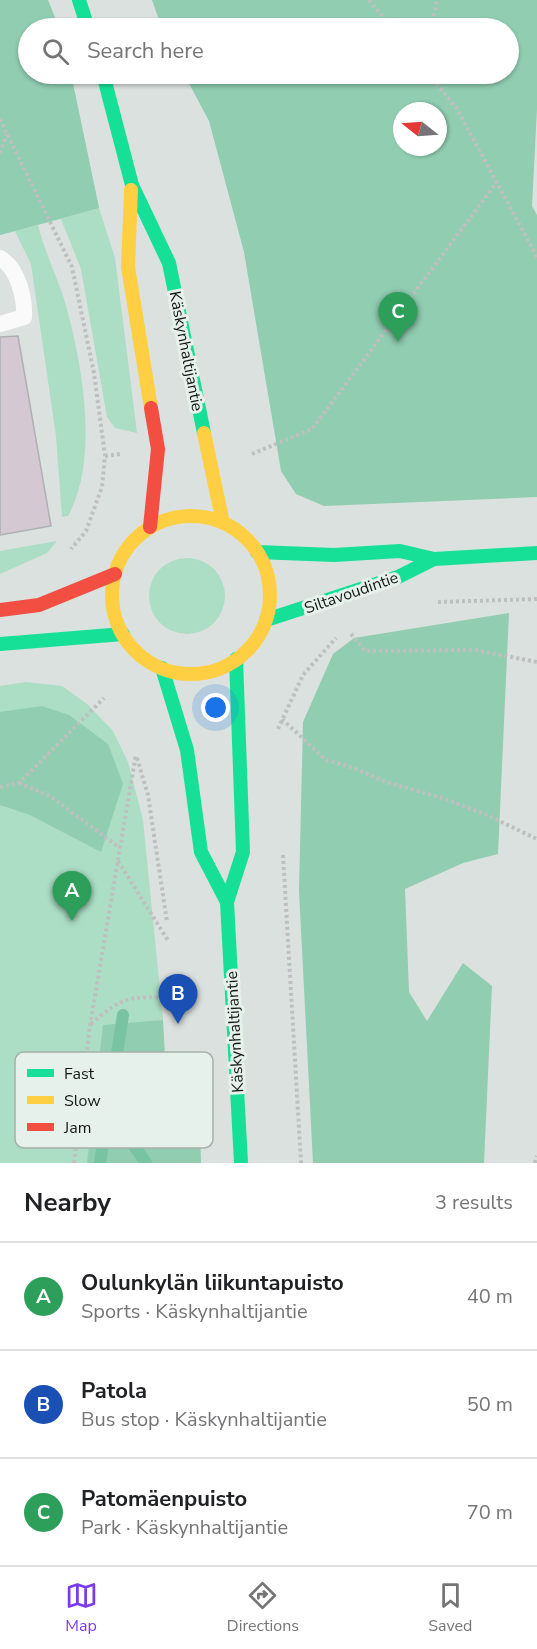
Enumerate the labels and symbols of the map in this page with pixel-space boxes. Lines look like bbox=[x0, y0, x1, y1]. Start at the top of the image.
north arrow bbox=[393, 102, 447, 156]
street label: Käskynhaltijantie bbox=[164, 289, 208, 413]
pin: C bbox=[378, 292, 418, 342]
street label: Siltavoudintie bbox=[301, 567, 401, 619]
your location bbox=[201, 693, 230, 722]
pin: A bbox=[52, 872, 92, 921]
street label: Käskynhaltijantie bbox=[221, 971, 249, 1093]
pin: B bbox=[158, 974, 198, 1024]
legend bbox=[15, 1052, 213, 1148]
text: Fast bbox=[64, 1063, 95, 1085]
text: Slow bbox=[64, 1090, 101, 1112]
text: Jam bbox=[63, 1117, 91, 1139]

